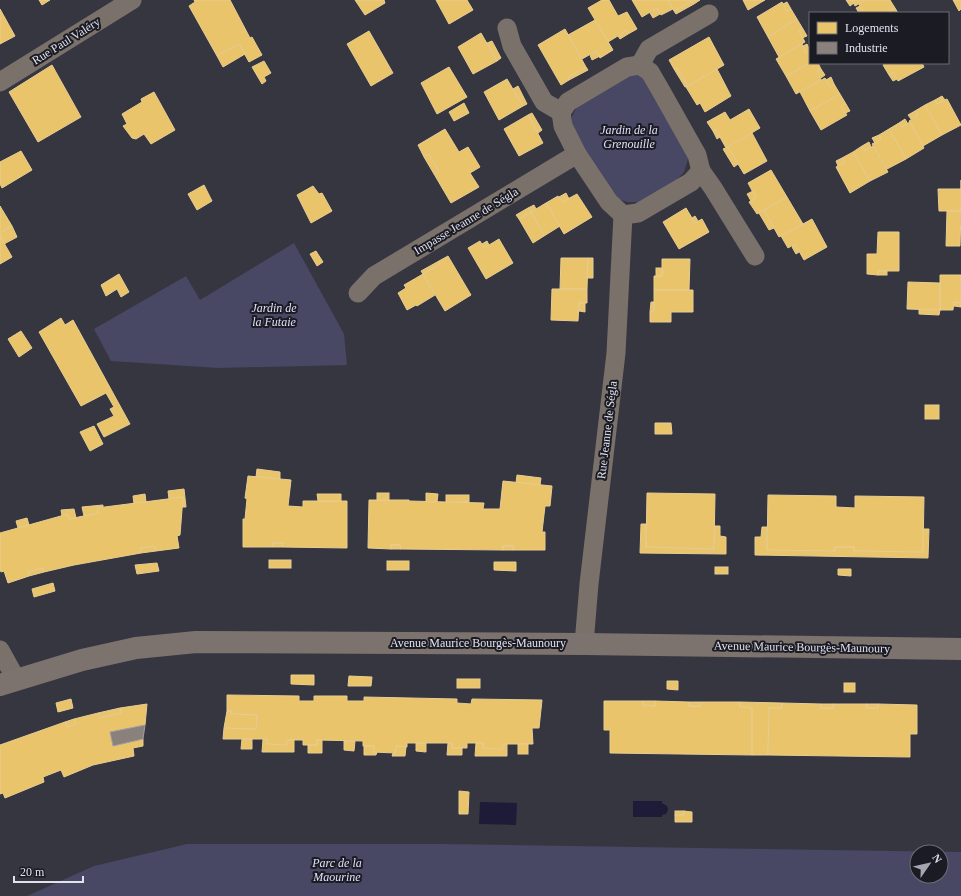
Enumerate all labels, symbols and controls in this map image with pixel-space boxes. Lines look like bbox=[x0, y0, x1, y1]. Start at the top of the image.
legend bbox=[809, 12, 949, 64]
street label: Rue Paul Valéry bbox=[29, 14, 103, 68]
text: Logements bbox=[845, 21, 899, 35]
text: Industrie bbox=[845, 41, 888, 55]
park label: Jardin de la Grenouille bbox=[600, 123, 658, 151]
street label: Impasse Jeanne de Ségla bbox=[411, 184, 521, 258]
park label: Jardin de la Futaie bbox=[251, 301, 297, 329]
street label: Rue Jeanne de Ségla bbox=[594, 379, 620, 480]
street label: Avenue Maurice Bourgès-Maunoury bbox=[390, 636, 566, 650]
street label: Avenue Maurice Bourgès-Maunoury bbox=[714, 638, 890, 656]
north arrow bbox=[909, 844, 949, 884]
text: N bbox=[930, 852, 945, 865]
park label: Parc de la Maourine bbox=[311, 856, 362, 884]
scale bar bbox=[14, 858, 83, 884]
text: 20 m bbox=[20, 865, 45, 879]

